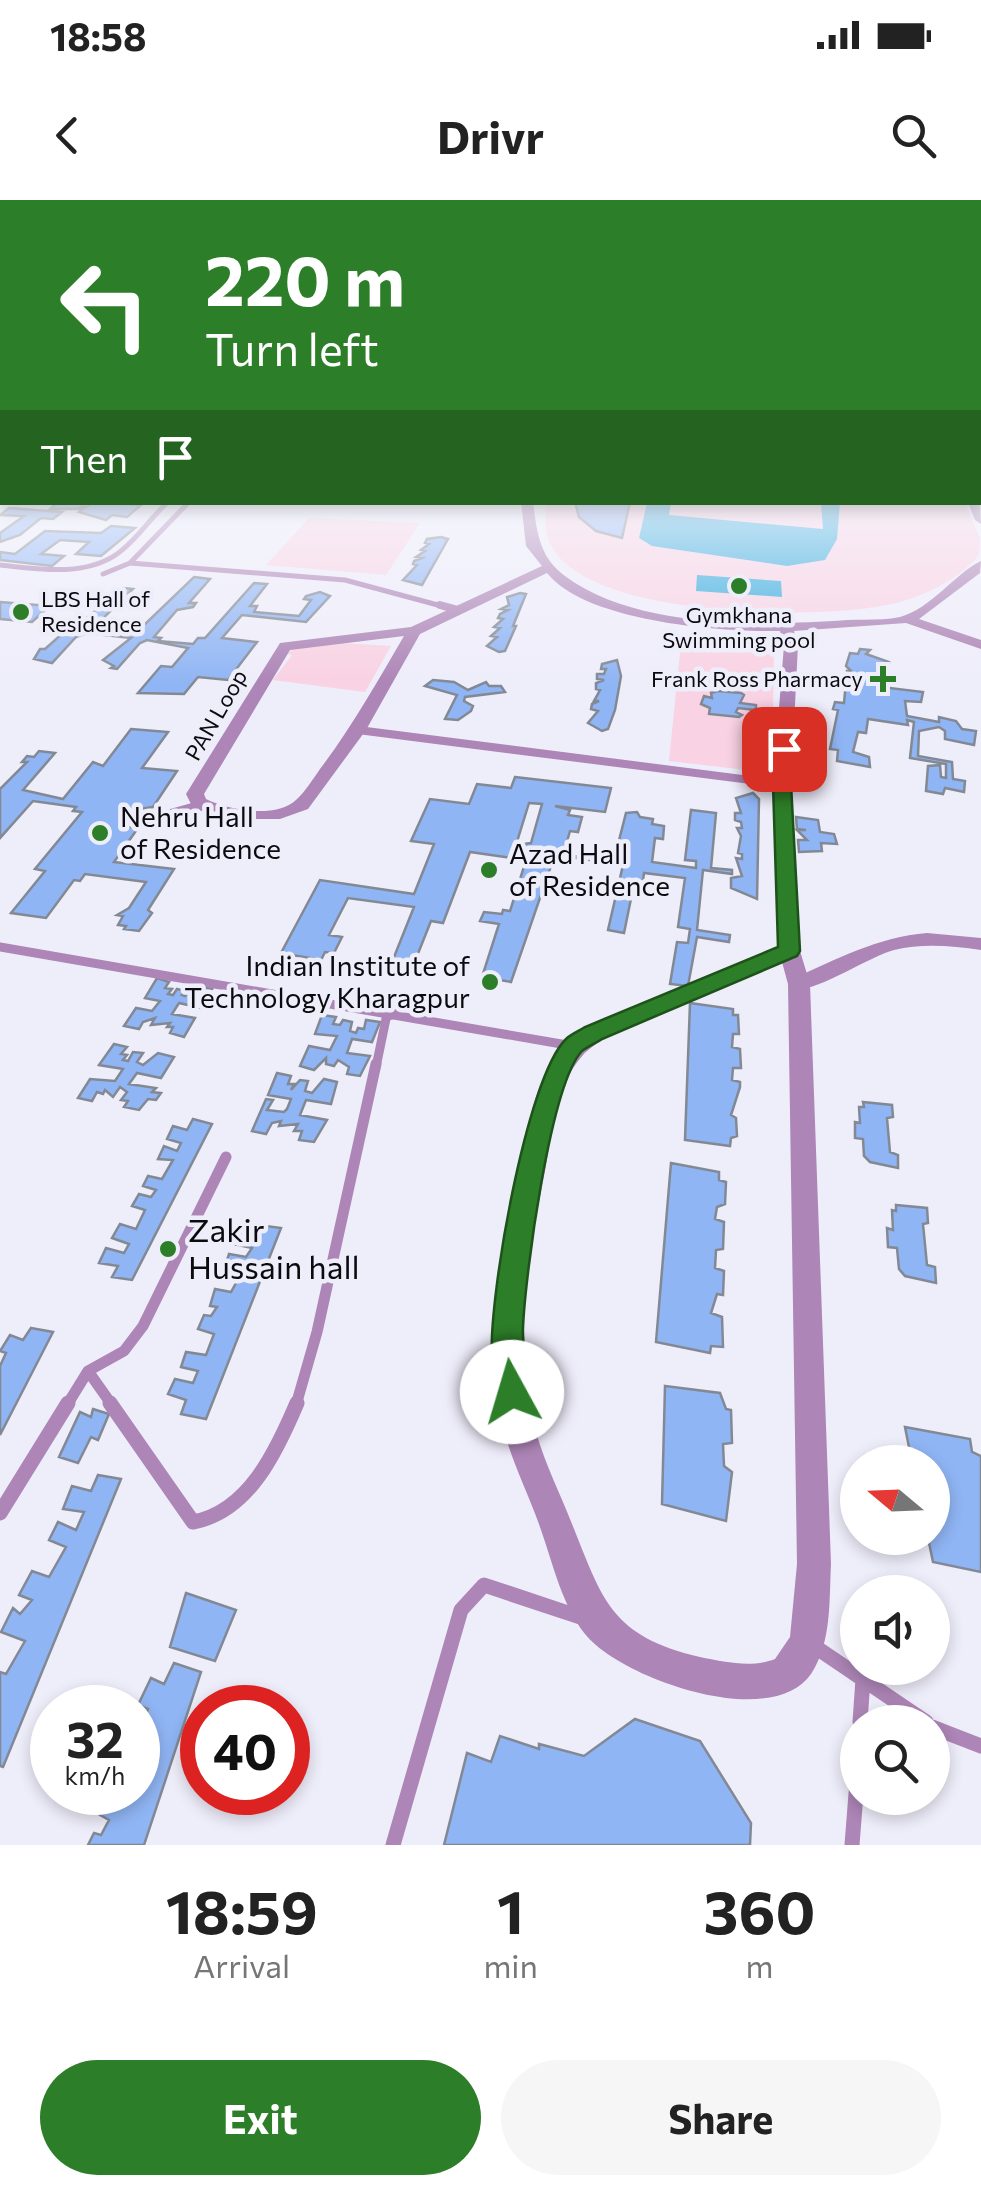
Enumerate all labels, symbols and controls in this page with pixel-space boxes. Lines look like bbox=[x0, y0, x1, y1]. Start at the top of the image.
text: 18:58 bbox=[50, 12, 146, 59]
icon: back bbox=[40, 108, 95, 163]
text: Drivr bbox=[437, 108, 544, 163]
icon: search bbox=[886, 108, 941, 163]
text: 220 m bbox=[205, 235, 405, 320]
icon: left bbox=[40, 240, 170, 370]
text: Turn left bbox=[205, 320, 379, 375]
icon: arrive bbox=[148, 430, 203, 485]
text: Then bbox=[40, 434, 128, 481]
marker: Gymkhana Swimming pool bbox=[728, 575, 750, 597]
place label: LBS Hall of Residence bbox=[41, 585, 150, 637]
marker: LBS Hall of Residence bbox=[10, 601, 32, 623]
place label: Gymkhana Swimming pool bbox=[662, 601, 816, 653]
street label: PAN Loop bbox=[179, 664, 252, 765]
place label: Frank Ross Pharmacy bbox=[651, 665, 863, 692]
marker: Frank Ross Pharmacy bbox=[872, 668, 894, 690]
pin bbox=[742, 707, 827, 792]
icon: arrive bbox=[757, 722, 812, 777]
place label: Nehru Hall of Residence bbox=[120, 799, 281, 865]
marker: Nehru Hall of Residence bbox=[89, 822, 111, 844]
place label: Azad Hall of Residence bbox=[509, 836, 670, 902]
marker: Azad Hall of Residence bbox=[478, 859, 500, 881]
place label: Indian Institute of Technology Kharagpur bbox=[184, 948, 470, 1014]
marker: Indian Institute of Technology Kharagpur bbox=[479, 971, 501, 993]
place label: Zakir Hussain hall bbox=[188, 1209, 360, 1286]
marker: Zakir Hussain hall bbox=[157, 1238, 179, 1260]
position arrow bbox=[460, 1340, 564, 1444]
north arrow bbox=[840, 1445, 950, 1555]
map controls bbox=[840, 1445, 950, 1815]
button: sound bbox=[840, 1575, 950, 1685]
speed limit sign: 40 bbox=[180, 1685, 310, 1815]
button: search bbox=[840, 1705, 950, 1815]
text: 32 bbox=[66, 1707, 124, 1768]
text: km/h bbox=[65, 1760, 125, 1790]
text: 18:59 bbox=[166, 1873, 318, 1946]
text: 1 bbox=[497, 1873, 524, 1946]
text: 360 bbox=[704, 1873, 815, 1946]
text: Arrival bbox=[193, 1945, 290, 1985]
text: min bbox=[483, 1945, 538, 1985]
text: m bbox=[745, 1945, 773, 1985]
button: Exit bbox=[40, 2060, 481, 2175]
button: Share bbox=[501, 2060, 941, 2175]

